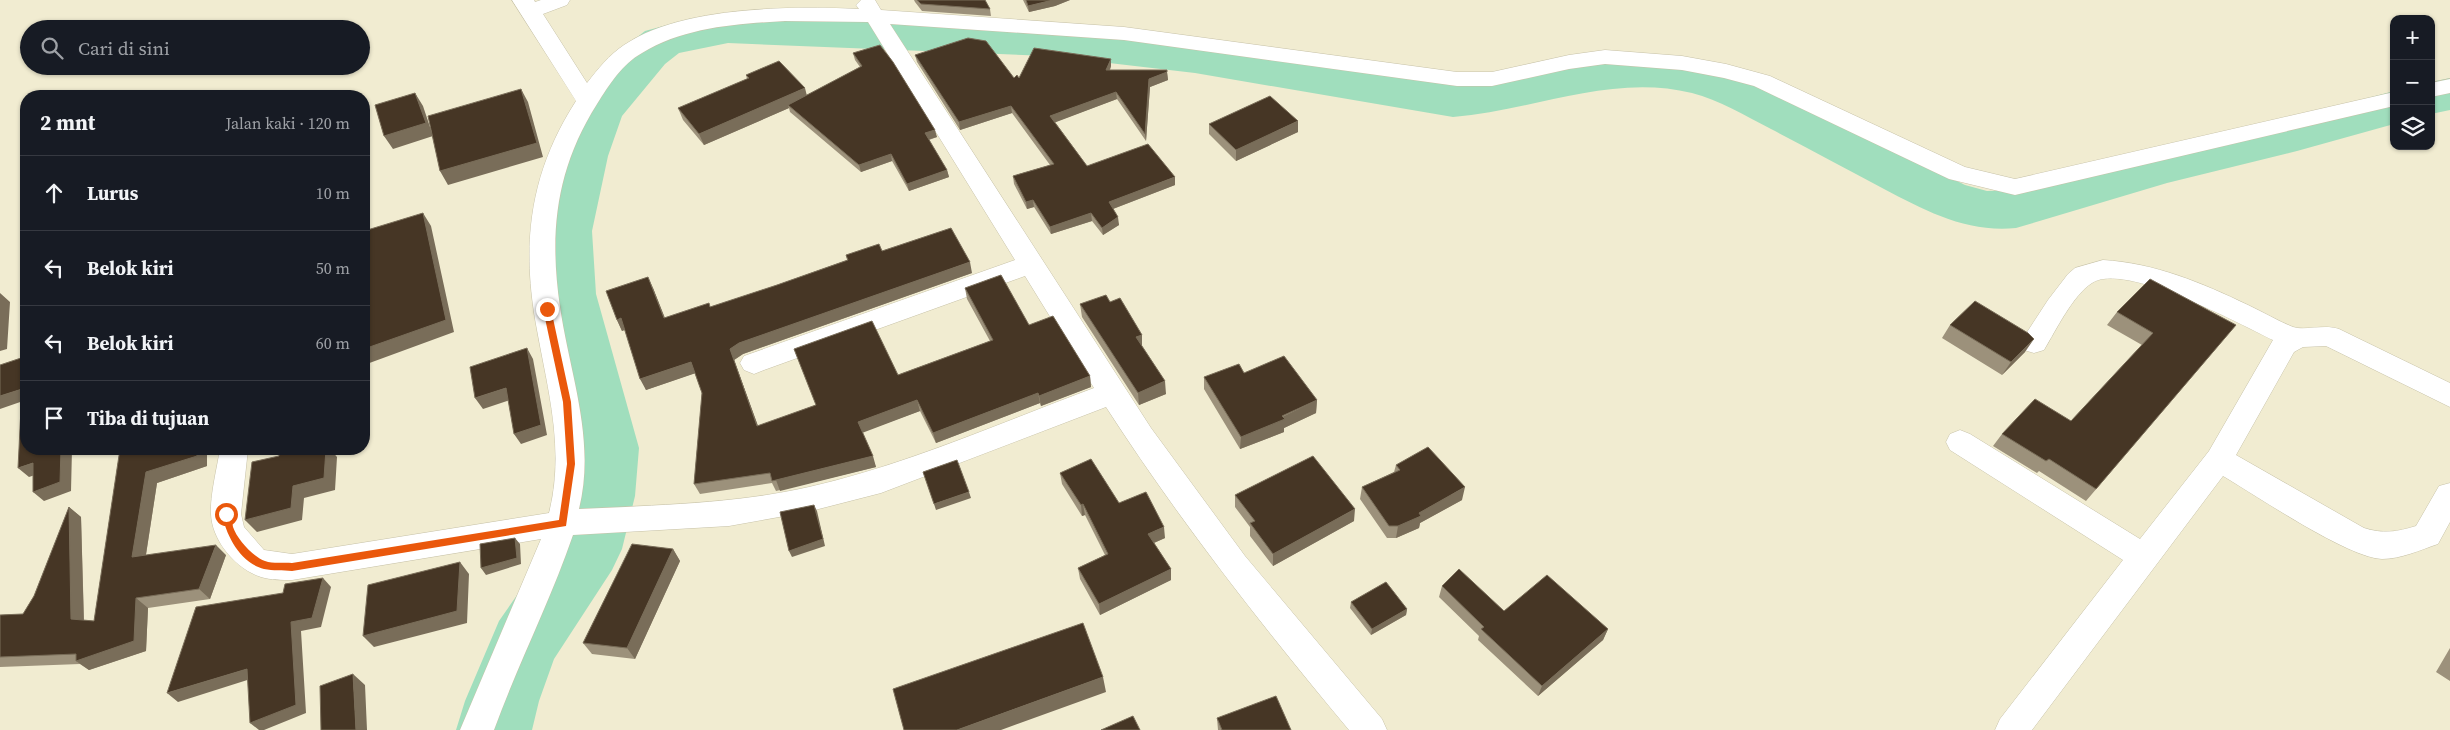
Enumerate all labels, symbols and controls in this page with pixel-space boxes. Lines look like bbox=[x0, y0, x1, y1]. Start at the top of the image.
map controls bbox=[2390, 15, 2435, 150]
button: + bbox=[2390, 15, 2435, 60]
search box bbox=[20, 20, 370, 75]
icon: search bbox=[38, 34, 66, 62]
text: Cari di sini bbox=[78, 35, 170, 61]
button: − bbox=[2390, 60, 2435, 105]
button: layers bbox=[2390, 105, 2435, 150]
text: 2 mnt bbox=[40, 108, 95, 137]
text: Jalan kaki · 120 m bbox=[225, 112, 350, 134]
icon: ahead bbox=[40, 179, 68, 207]
text: Lurus bbox=[87, 180, 138, 206]
text: 10 m bbox=[316, 182, 350, 204]
icon: left bbox=[40, 254, 68, 282]
text: Belok kiri bbox=[87, 255, 174, 281]
text: 50 m bbox=[316, 257, 350, 279]
route end bbox=[536, 298, 559, 321]
icon: left bbox=[40, 329, 68, 357]
text: Belok kiri bbox=[87, 330, 174, 356]
text: 60 m bbox=[316, 332, 350, 354]
icon: arrive bbox=[40, 404, 68, 432]
text: Tiba di tujuan bbox=[87, 405, 209, 431]
route start bbox=[215, 503, 238, 526]

